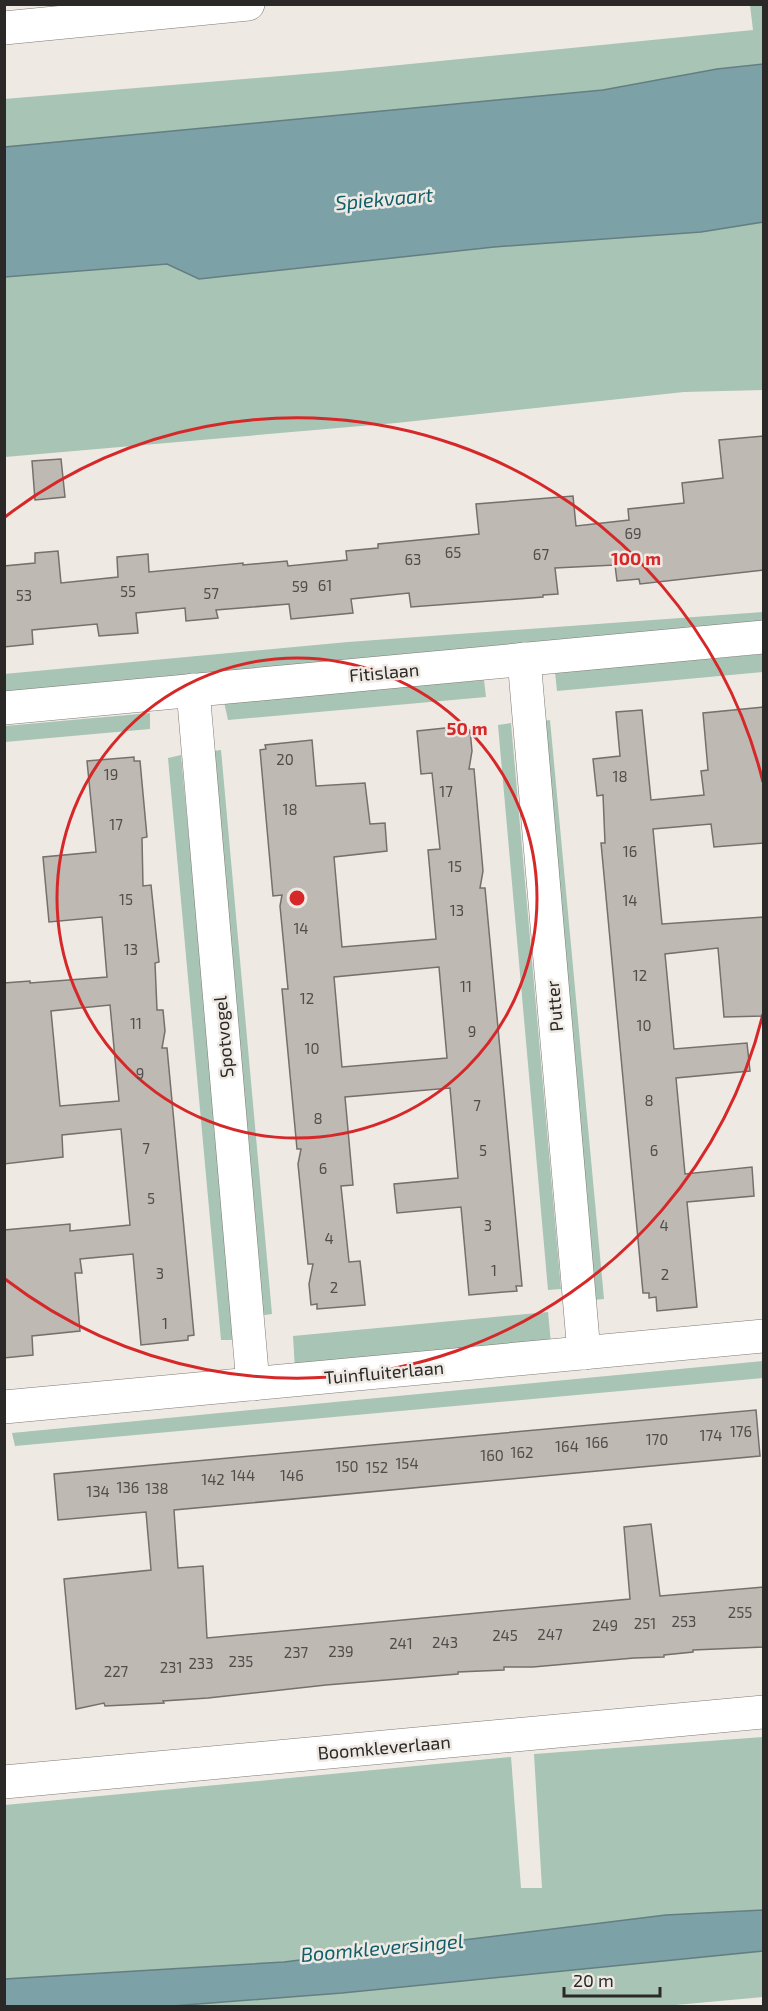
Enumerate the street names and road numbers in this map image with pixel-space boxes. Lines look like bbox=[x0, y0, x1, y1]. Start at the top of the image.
street label: Fitislaan bbox=[348, 658, 420, 686]
street label: Putter bbox=[541, 979, 567, 1033]
street label: Spotvogel bbox=[208, 994, 238, 1079]
street label: Tuinfluiterlaan bbox=[323, 1356, 445, 1388]
street label: Boomkleverlaan bbox=[317, 1730, 451, 1764]

